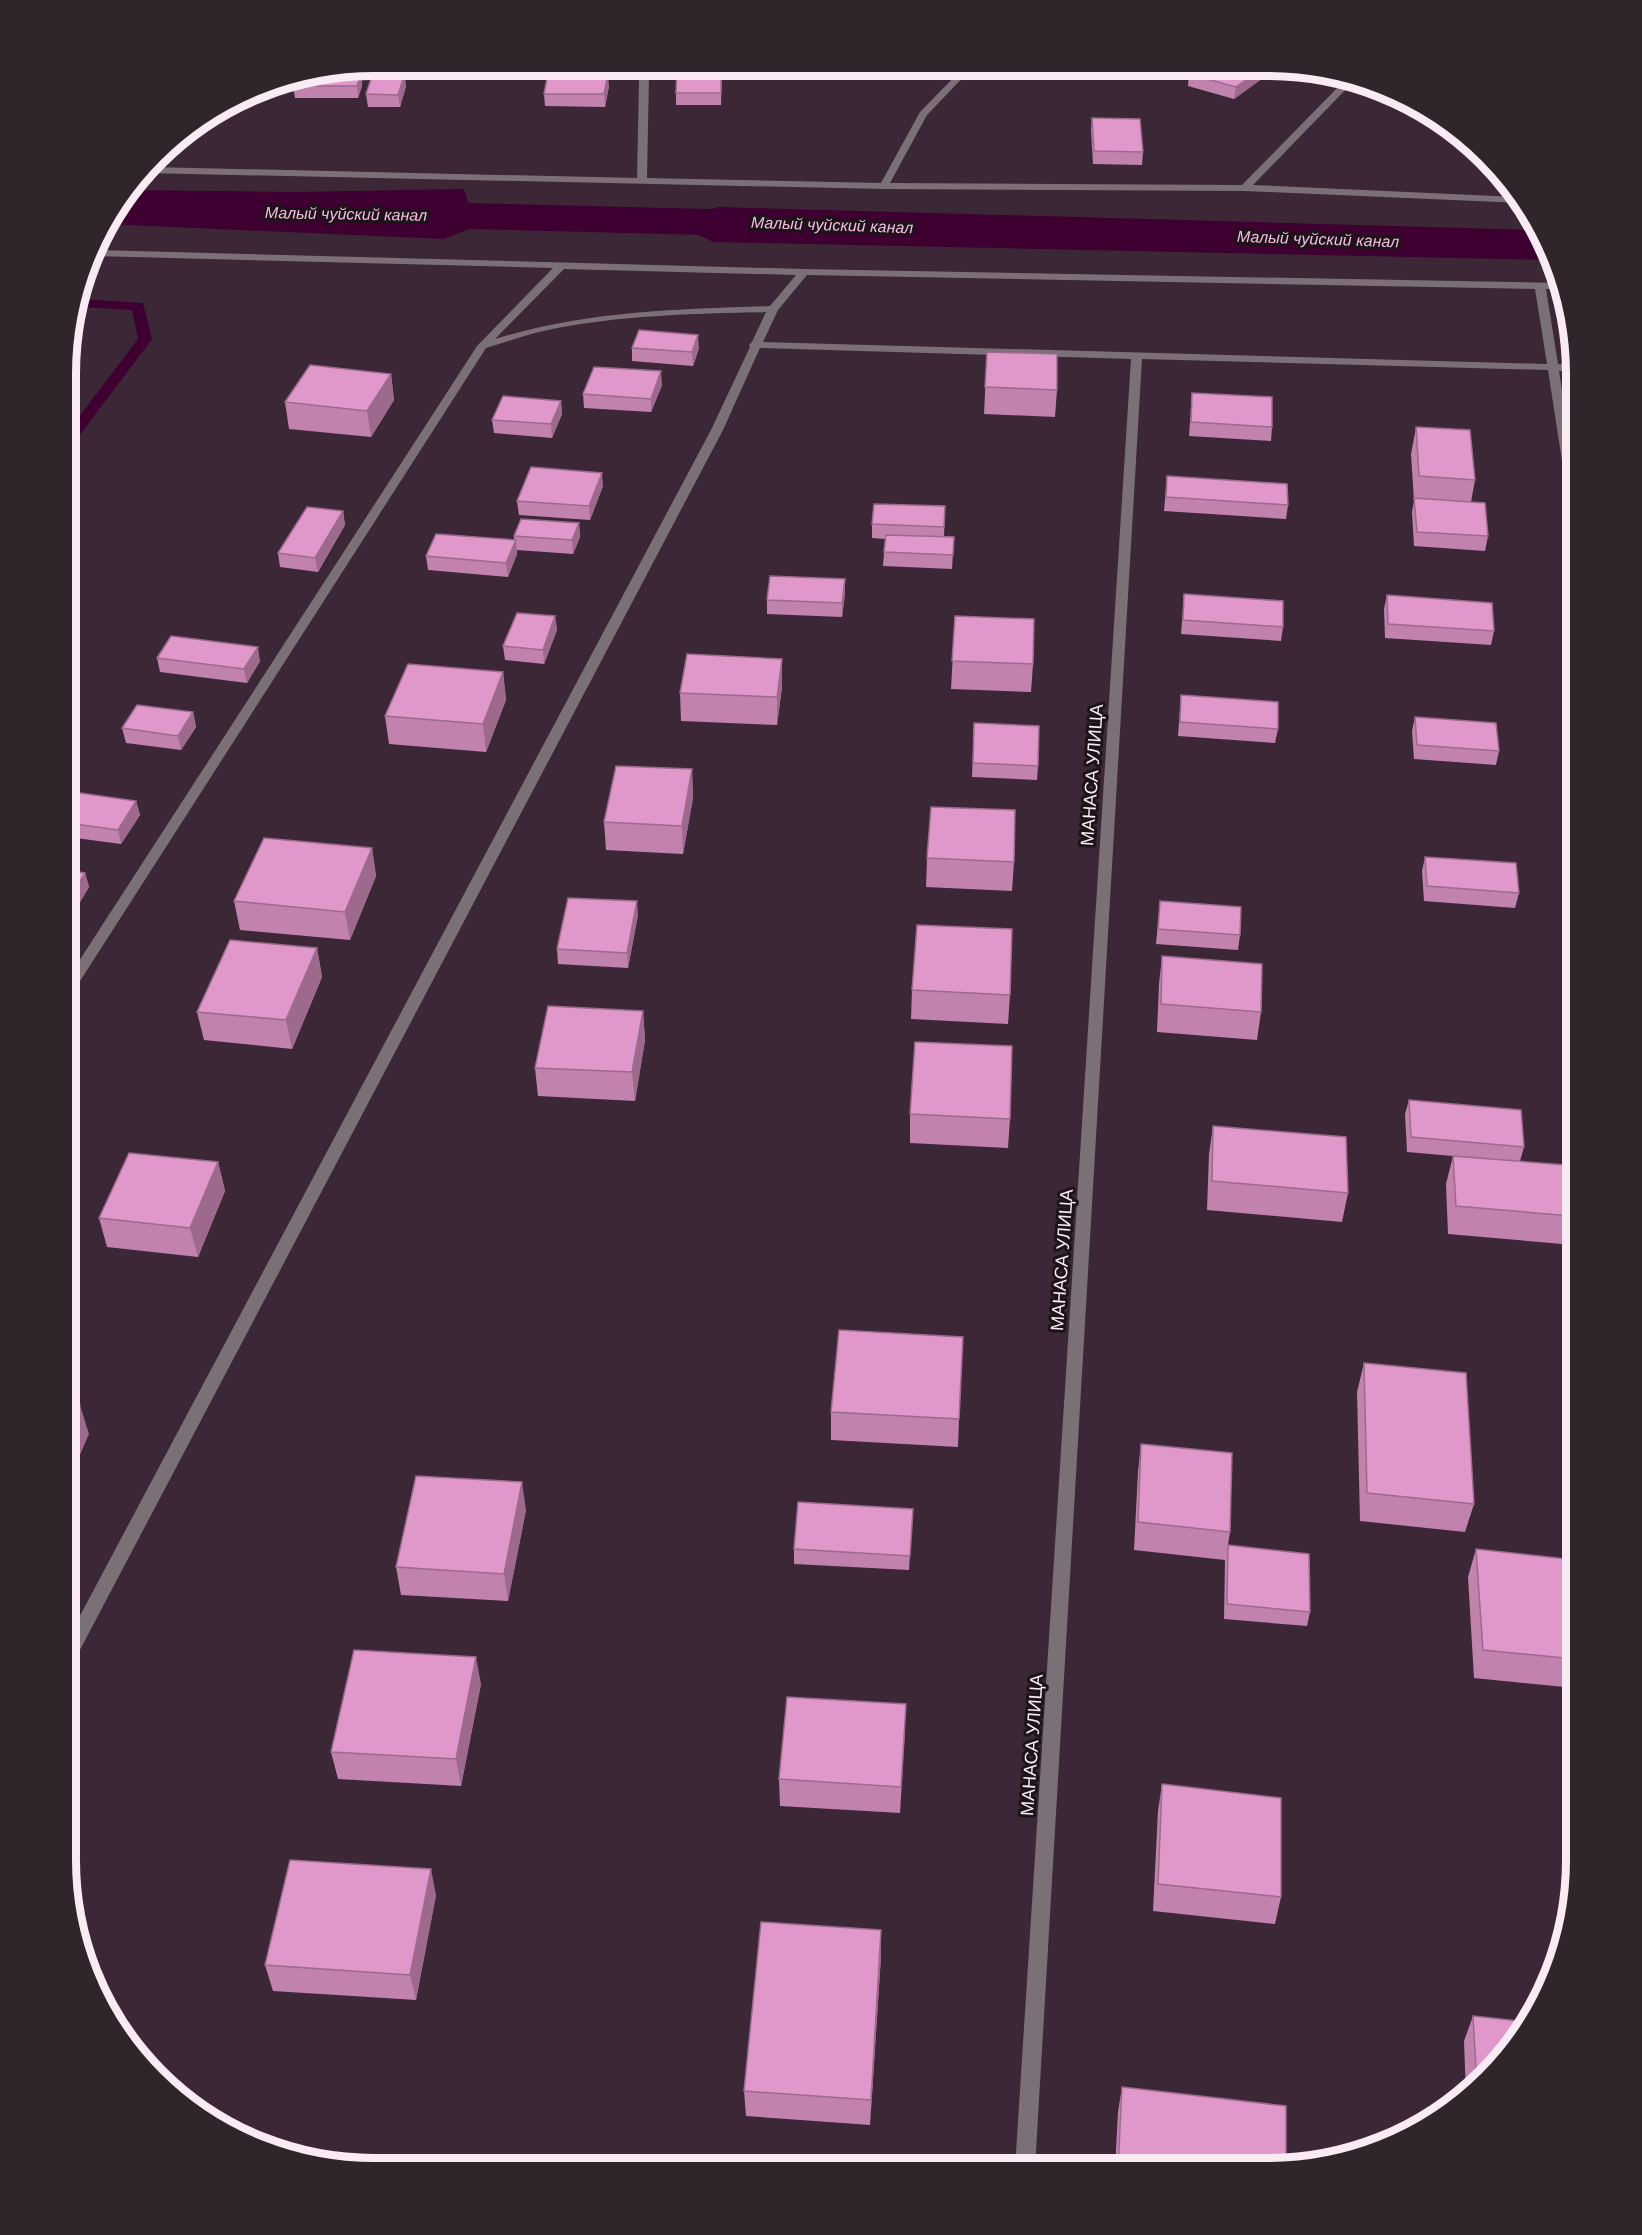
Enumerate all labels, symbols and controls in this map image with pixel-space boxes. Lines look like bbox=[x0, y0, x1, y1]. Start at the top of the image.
water label: Малый чуйский канал bbox=[265, 204, 427, 224]
water label: Малый чуйский канал bbox=[751, 214, 913, 236]
water label: Малый чуйский канал bbox=[1237, 228, 1399, 250]
street label: МАНАСА УЛИЦА bbox=[1077, 703, 1107, 847]
street label: МАНАСА УЛИЦА bbox=[1047, 1188, 1077, 1332]
street label: МАНАСА УЛИЦА bbox=[1017, 1673, 1047, 1817]

